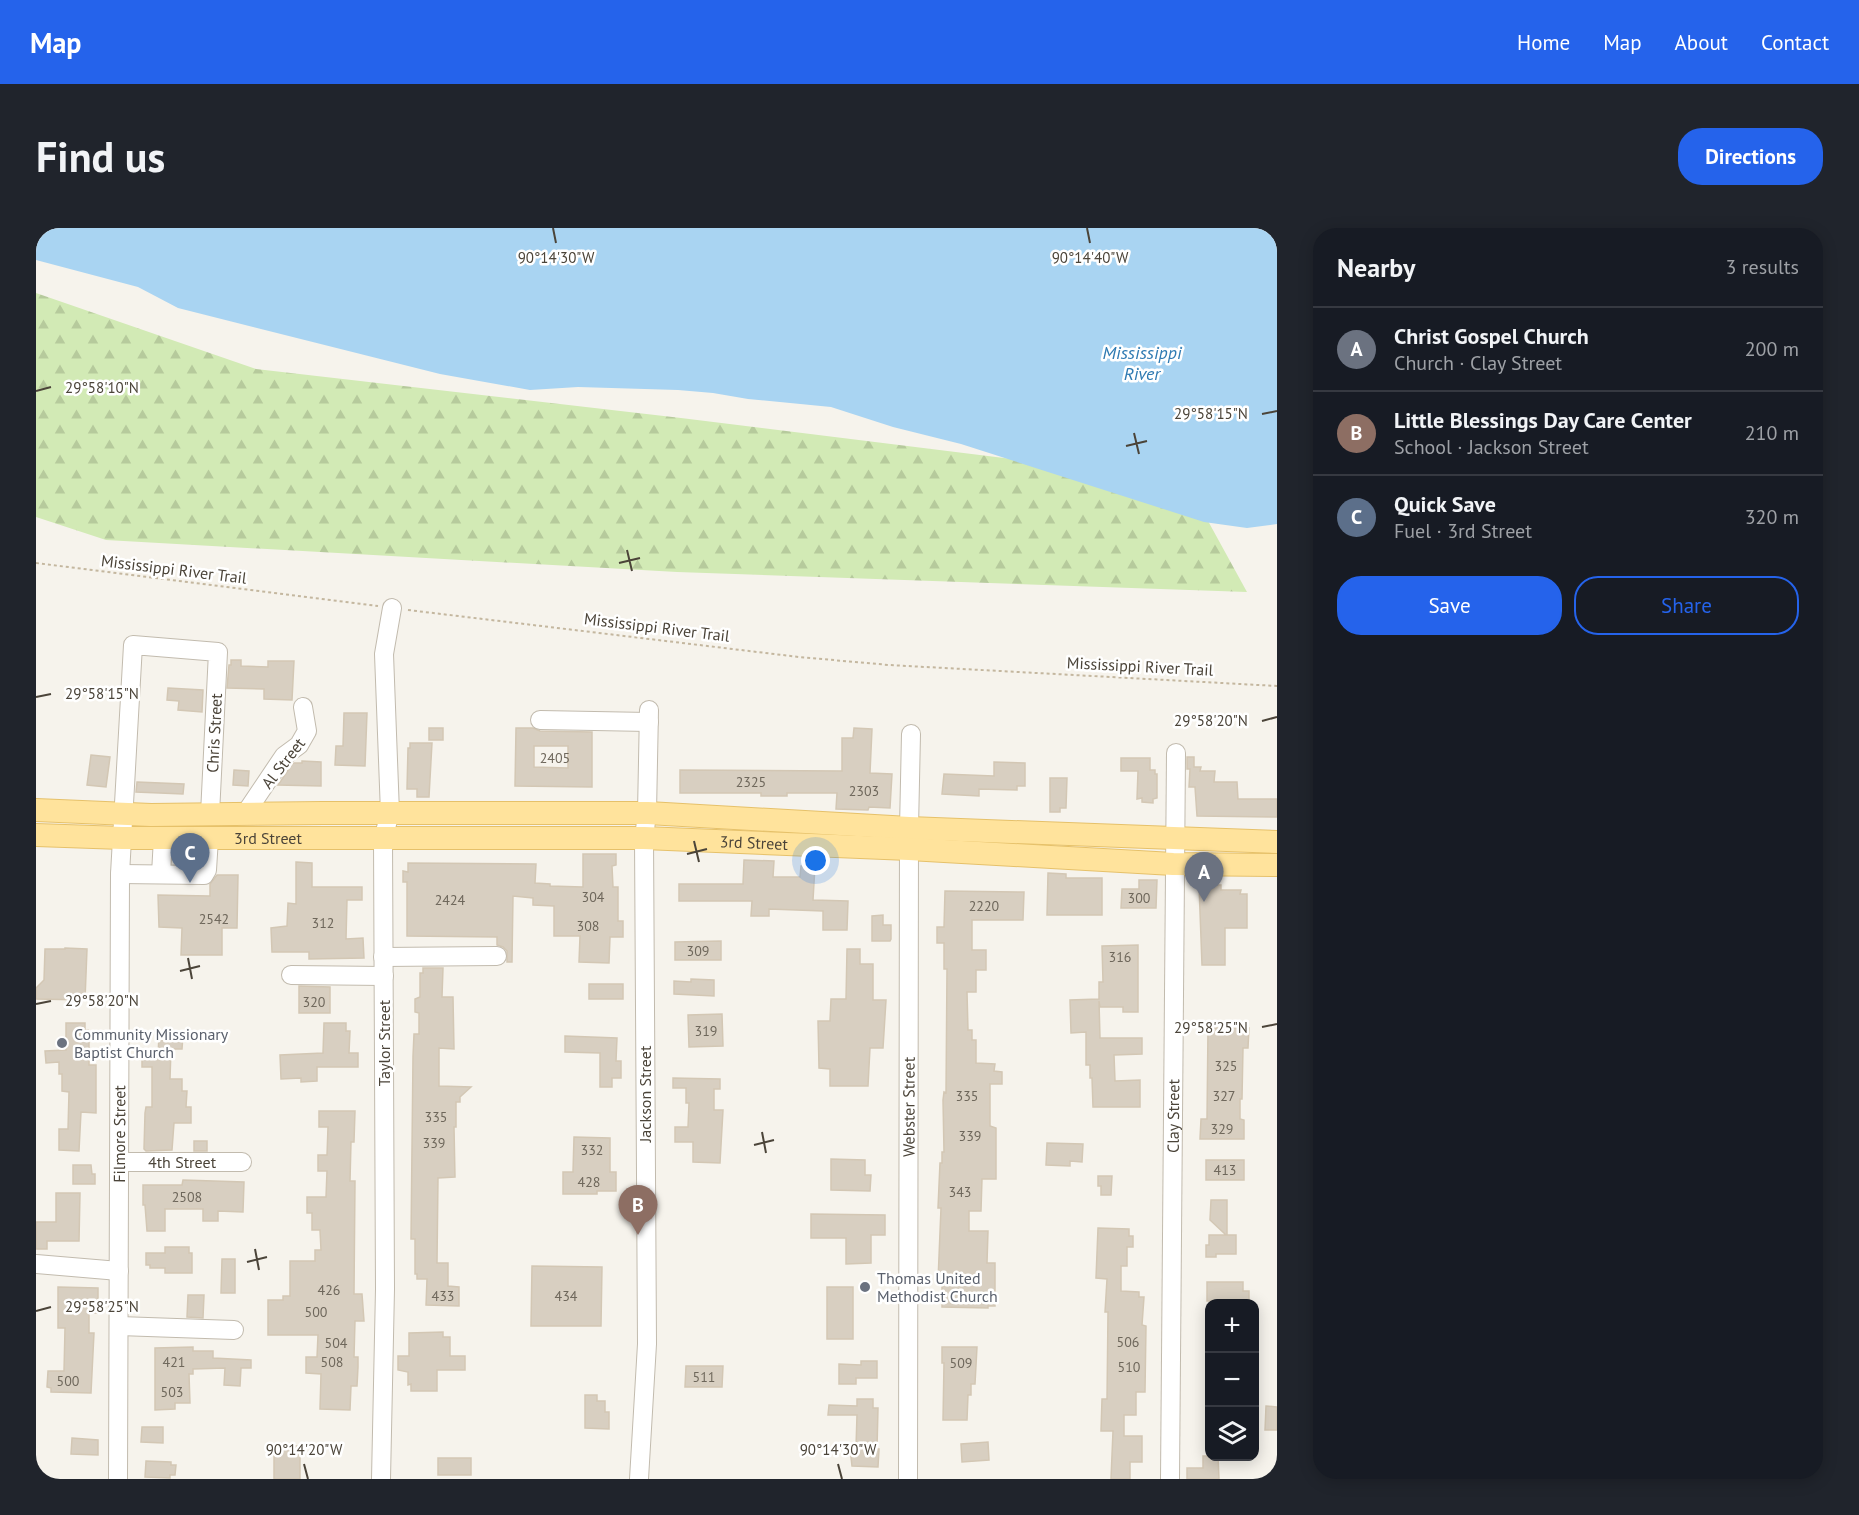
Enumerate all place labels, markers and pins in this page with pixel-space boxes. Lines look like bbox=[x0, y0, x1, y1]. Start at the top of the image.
pin: C bbox=[170, 834, 210, 883]
pin: A bbox=[1184, 852, 1224, 902]
place label: Community Missionary Baptist Church bbox=[74, 1024, 229, 1062]
marker: Community Missionary Baptist Church bbox=[55, 1036, 69, 1050]
pin: B bbox=[618, 1186, 658, 1235]
place label: Thomas United Methodist Church bbox=[877, 1268, 998, 1306]
marker: Thomas United Methodist Church bbox=[858, 1280, 872, 1294]

